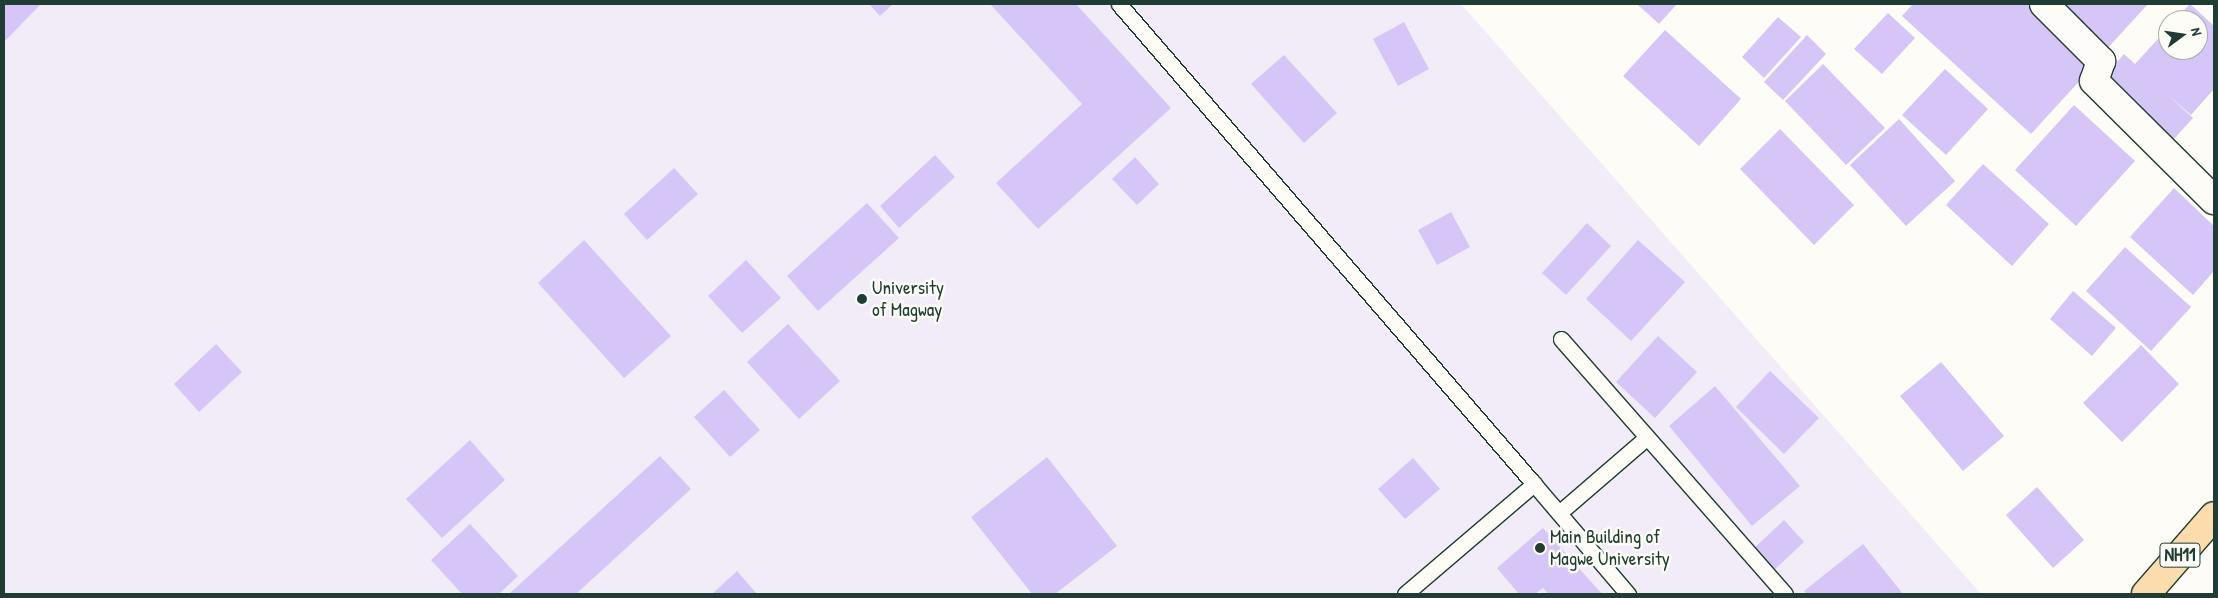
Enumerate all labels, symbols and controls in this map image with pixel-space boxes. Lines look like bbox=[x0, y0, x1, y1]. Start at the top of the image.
north arrow bbox=[2158, 10, 2208, 60]
text: N bbox=[2187, 26, 2207, 37]
place label: University of Magway bbox=[872, 277, 944, 321]
marker: University of Magway bbox=[856, 293, 868, 305]
place label: Main Building of Magwe University bbox=[1550, 526, 1670, 570]
road number: NH11 bbox=[2159, 540, 2201, 570]
marker: Main Building of Magwe University bbox=[1534, 542, 1546, 554]

